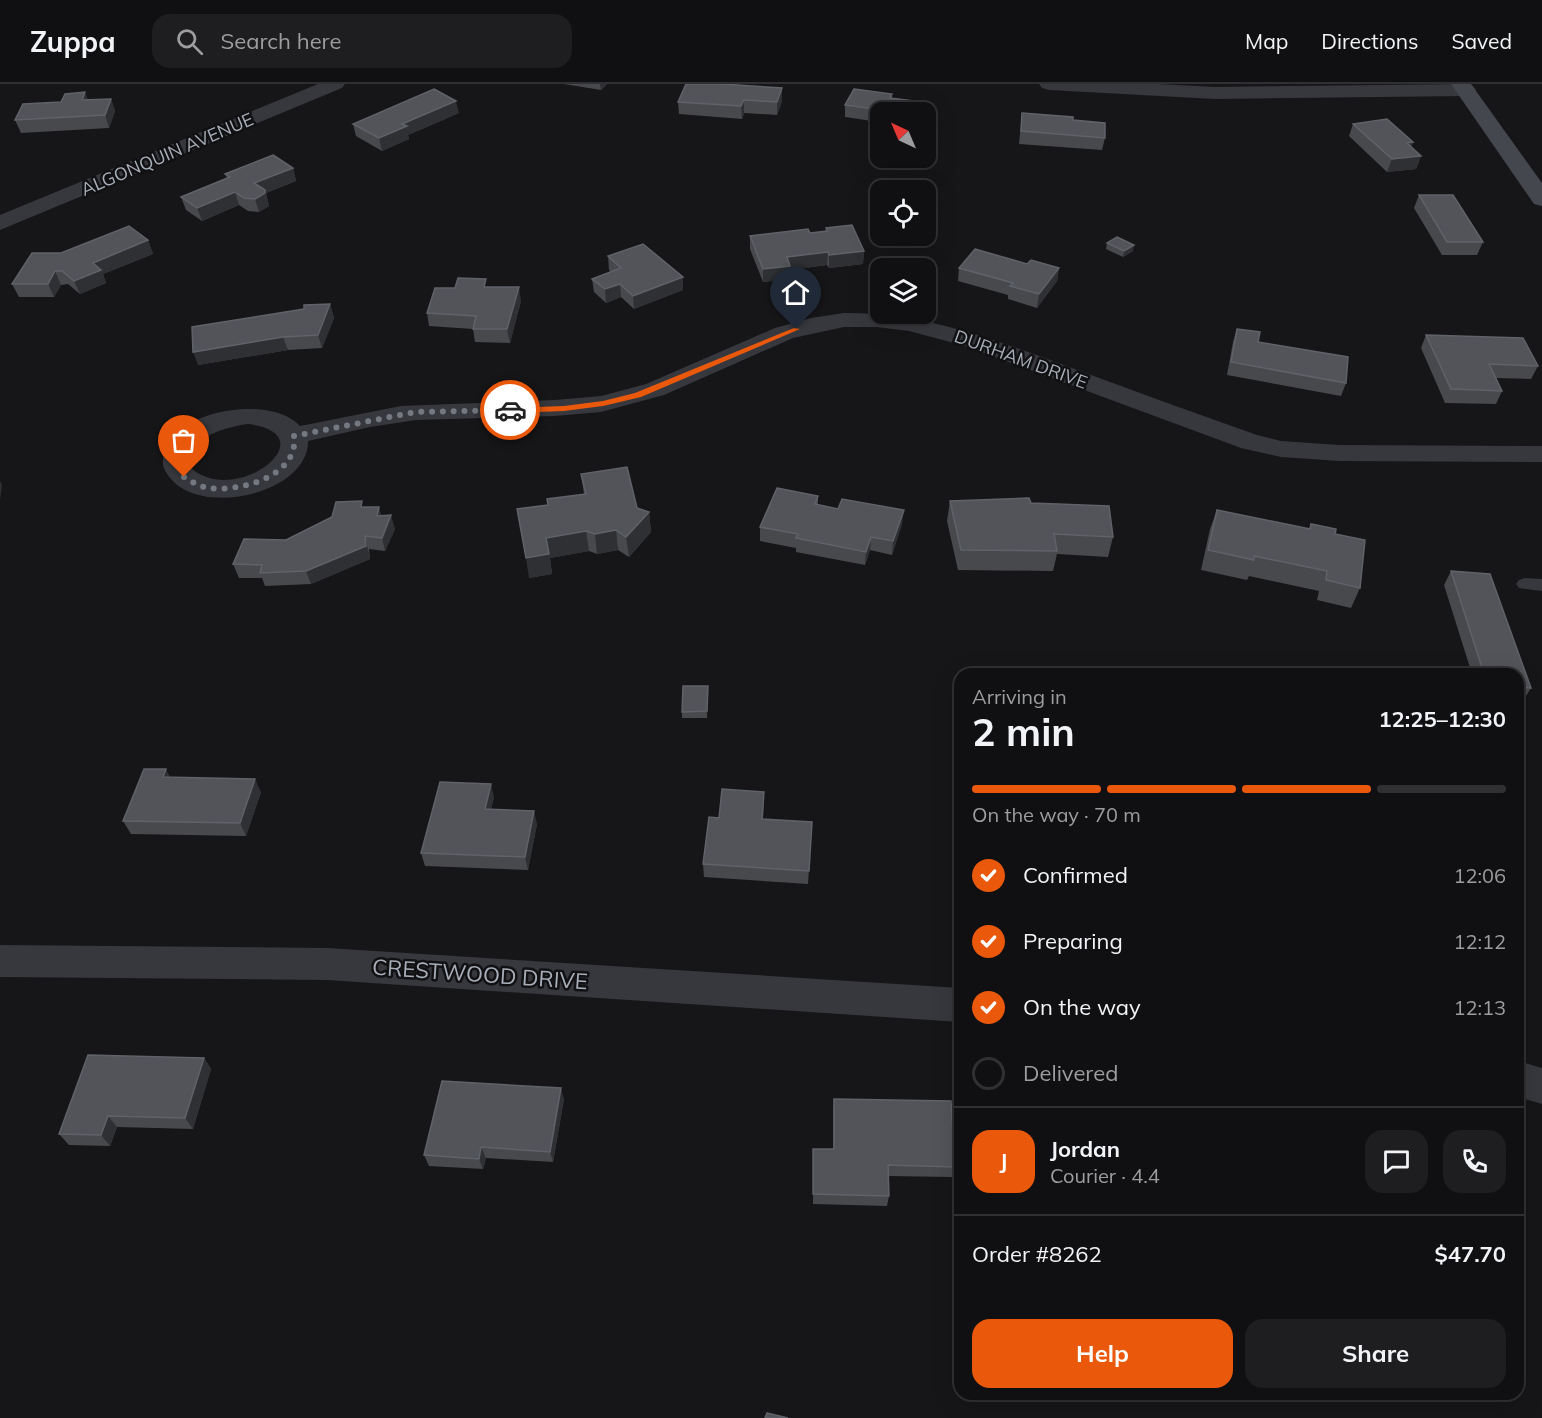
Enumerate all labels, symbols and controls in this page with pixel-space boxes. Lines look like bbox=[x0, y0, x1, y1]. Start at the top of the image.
search box bbox=[152, 14, 572, 68]
text: Zuppa bbox=[30, 24, 116, 59]
icon: search bbox=[173, 25, 206, 58]
text: Search here bbox=[221, 27, 341, 55]
text: Map bbox=[1245, 28, 1288, 54]
text: Directions bbox=[1321, 28, 1418, 54]
text: Saved bbox=[1451, 28, 1512, 54]
north arrow bbox=[870, 102, 936, 168]
map controls bbox=[870, 102, 936, 324]
street label: ALGONQUIN AVENUE bbox=[77, 107, 257, 201]
button: locate bbox=[870, 180, 936, 246]
button: layers bbox=[870, 258, 936, 324]
pin bbox=[770, 267, 821, 329]
icon: home bbox=[779, 276, 812, 309]
street label: DURHAM DRIVE bbox=[951, 324, 1091, 394]
courier bbox=[480, 380, 540, 440]
icon: car bbox=[494, 394, 527, 427]
pin bbox=[158, 415, 209, 477]
icon: bag bbox=[167, 424, 200, 457]
text: Arriving in bbox=[972, 684, 1067, 709]
text: 12:25–12:30 bbox=[1378, 705, 1506, 733]
text: 2 min bbox=[972, 707, 1075, 756]
text: On the way · 70 m bbox=[972, 802, 1141, 827]
icon: check bbox=[972, 859, 1005, 892]
text: Confirmed bbox=[1023, 861, 1128, 889]
text: 12:06 bbox=[1453, 863, 1506, 888]
icon: check bbox=[972, 925, 1005, 958]
text: Preparing bbox=[1023, 927, 1123, 955]
text: 12:12 bbox=[1453, 929, 1506, 954]
street label: CRESTWOOD DRIVE bbox=[371, 953, 589, 995]
icon: check bbox=[972, 991, 1005, 1024]
text: On the way bbox=[1023, 993, 1141, 1021]
text: 12:13 bbox=[1453, 995, 1506, 1020]
text: Delivered bbox=[1023, 1059, 1118, 1087]
button: chat bbox=[1365, 1130, 1428, 1193]
button: phone bbox=[1443, 1130, 1506, 1193]
text: Jordan bbox=[1050, 1135, 1120, 1163]
text: J bbox=[1000, 1147, 1007, 1175]
text: Courier · 4.4 bbox=[1050, 1163, 1160, 1188]
text: Order #8262 bbox=[972, 1240, 1102, 1268]
text: $47.70 bbox=[1435, 1240, 1506, 1268]
button: Help bbox=[972, 1319, 1233, 1388]
button: Share bbox=[1245, 1319, 1506, 1388]

